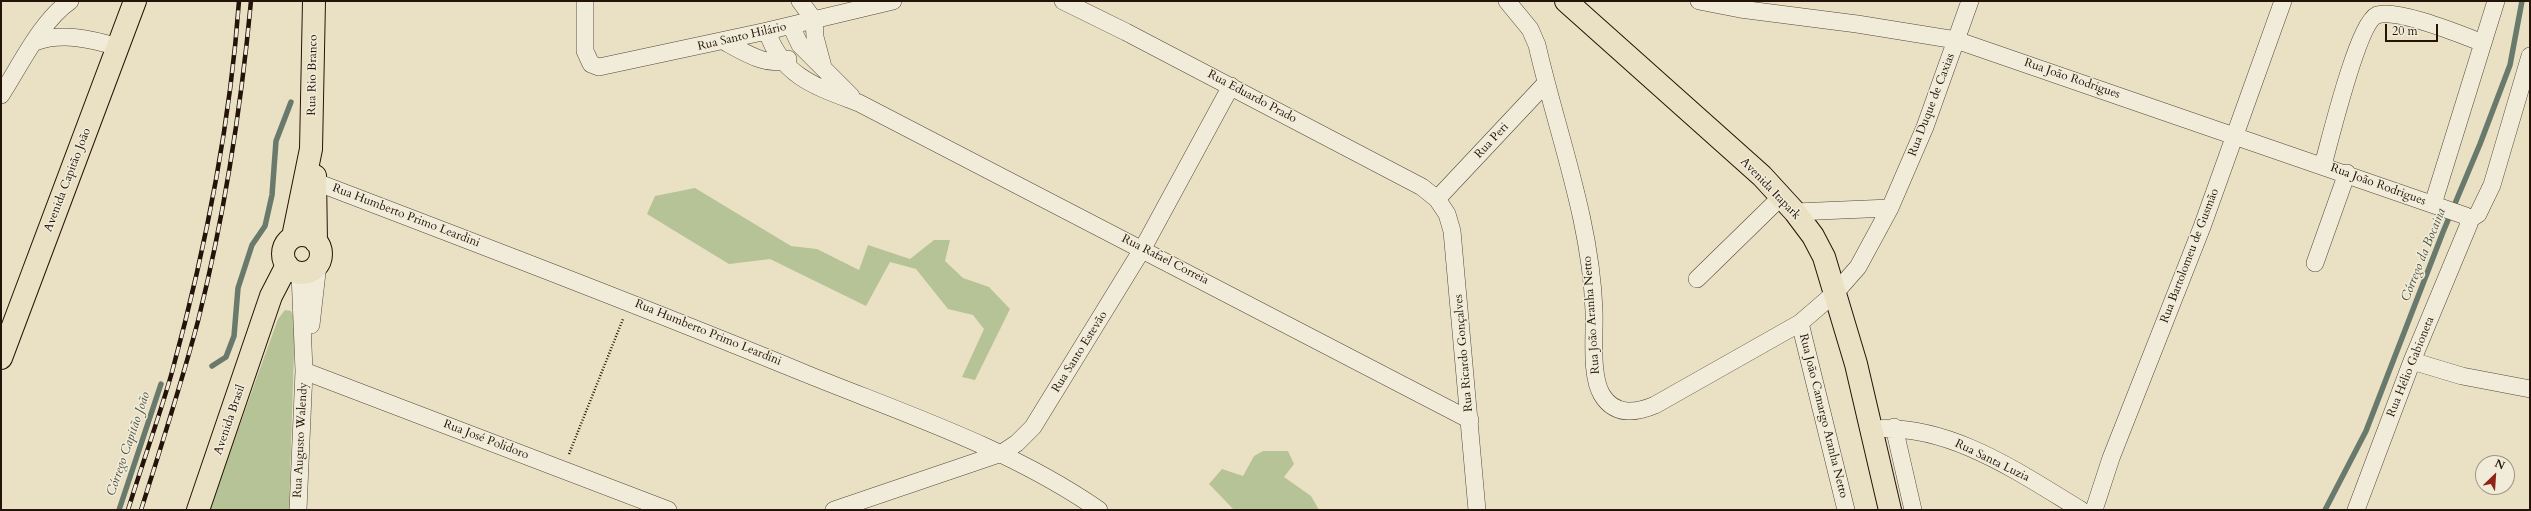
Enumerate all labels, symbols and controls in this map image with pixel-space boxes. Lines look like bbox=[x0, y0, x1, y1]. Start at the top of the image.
scale bar bbox=[2387, 16, 2440, 42]
street label: Rua Santo Hilário bbox=[696, 20, 788, 54]
text: 20 m bbox=[2392, 23, 2418, 39]
street label: Rua Rio Branco bbox=[305, 34, 321, 116]
street label: Rua Duque de Caxias bbox=[1906, 51, 1958, 159]
street label: Rua João Rodrigues bbox=[2022, 56, 2122, 102]
street label: Rua Eduardo Prado bbox=[1205, 67, 1299, 127]
street label: Rua Peri bbox=[1472, 120, 1512, 162]
street label: Avenida Capitão João bbox=[42, 126, 94, 234]
street label: Avenida Itapark bbox=[1737, 155, 1803, 223]
street label: Rua João Rodrigues bbox=[2328, 161, 2428, 209]
street label: Rua Humberto Primo Leardini bbox=[330, 181, 482, 251]
street label: Rua Bartolomeu de Gusmão bbox=[2158, 187, 2222, 325]
water label: Córrego da Bocaina bbox=[2398, 206, 2450, 304]
street label: Rua Rafael Correia bbox=[1119, 232, 1211, 288]
street label: Rua João Aranha Netto bbox=[1581, 255, 1603, 375]
street label: Rua Ricardo Gonçalves bbox=[1452, 294, 1476, 412]
street label: Rua Humberto Primo Leardini bbox=[633, 297, 783, 369]
street label: Rua Santo Estevão bbox=[1049, 309, 1111, 395]
street label: Rua Hélio Gabioneta bbox=[2384, 315, 2438, 419]
street label: Rua João Camargo Aranha Netto bbox=[1796, 332, 1850, 500]
street label: Rua Augusto Walendy bbox=[291, 382, 311, 498]
street label: Avenida Brasil bbox=[211, 383, 249, 457]
water label: Córrego Capitão João bbox=[104, 390, 154, 498]
street label: Rua José Polidoro bbox=[441, 417, 531, 463]
street label: Rua Santa Luzia bbox=[1952, 437, 2032, 485]
north arrow bbox=[2475, 455, 2515, 495]
text: N bbox=[2492, 456, 2507, 473]

